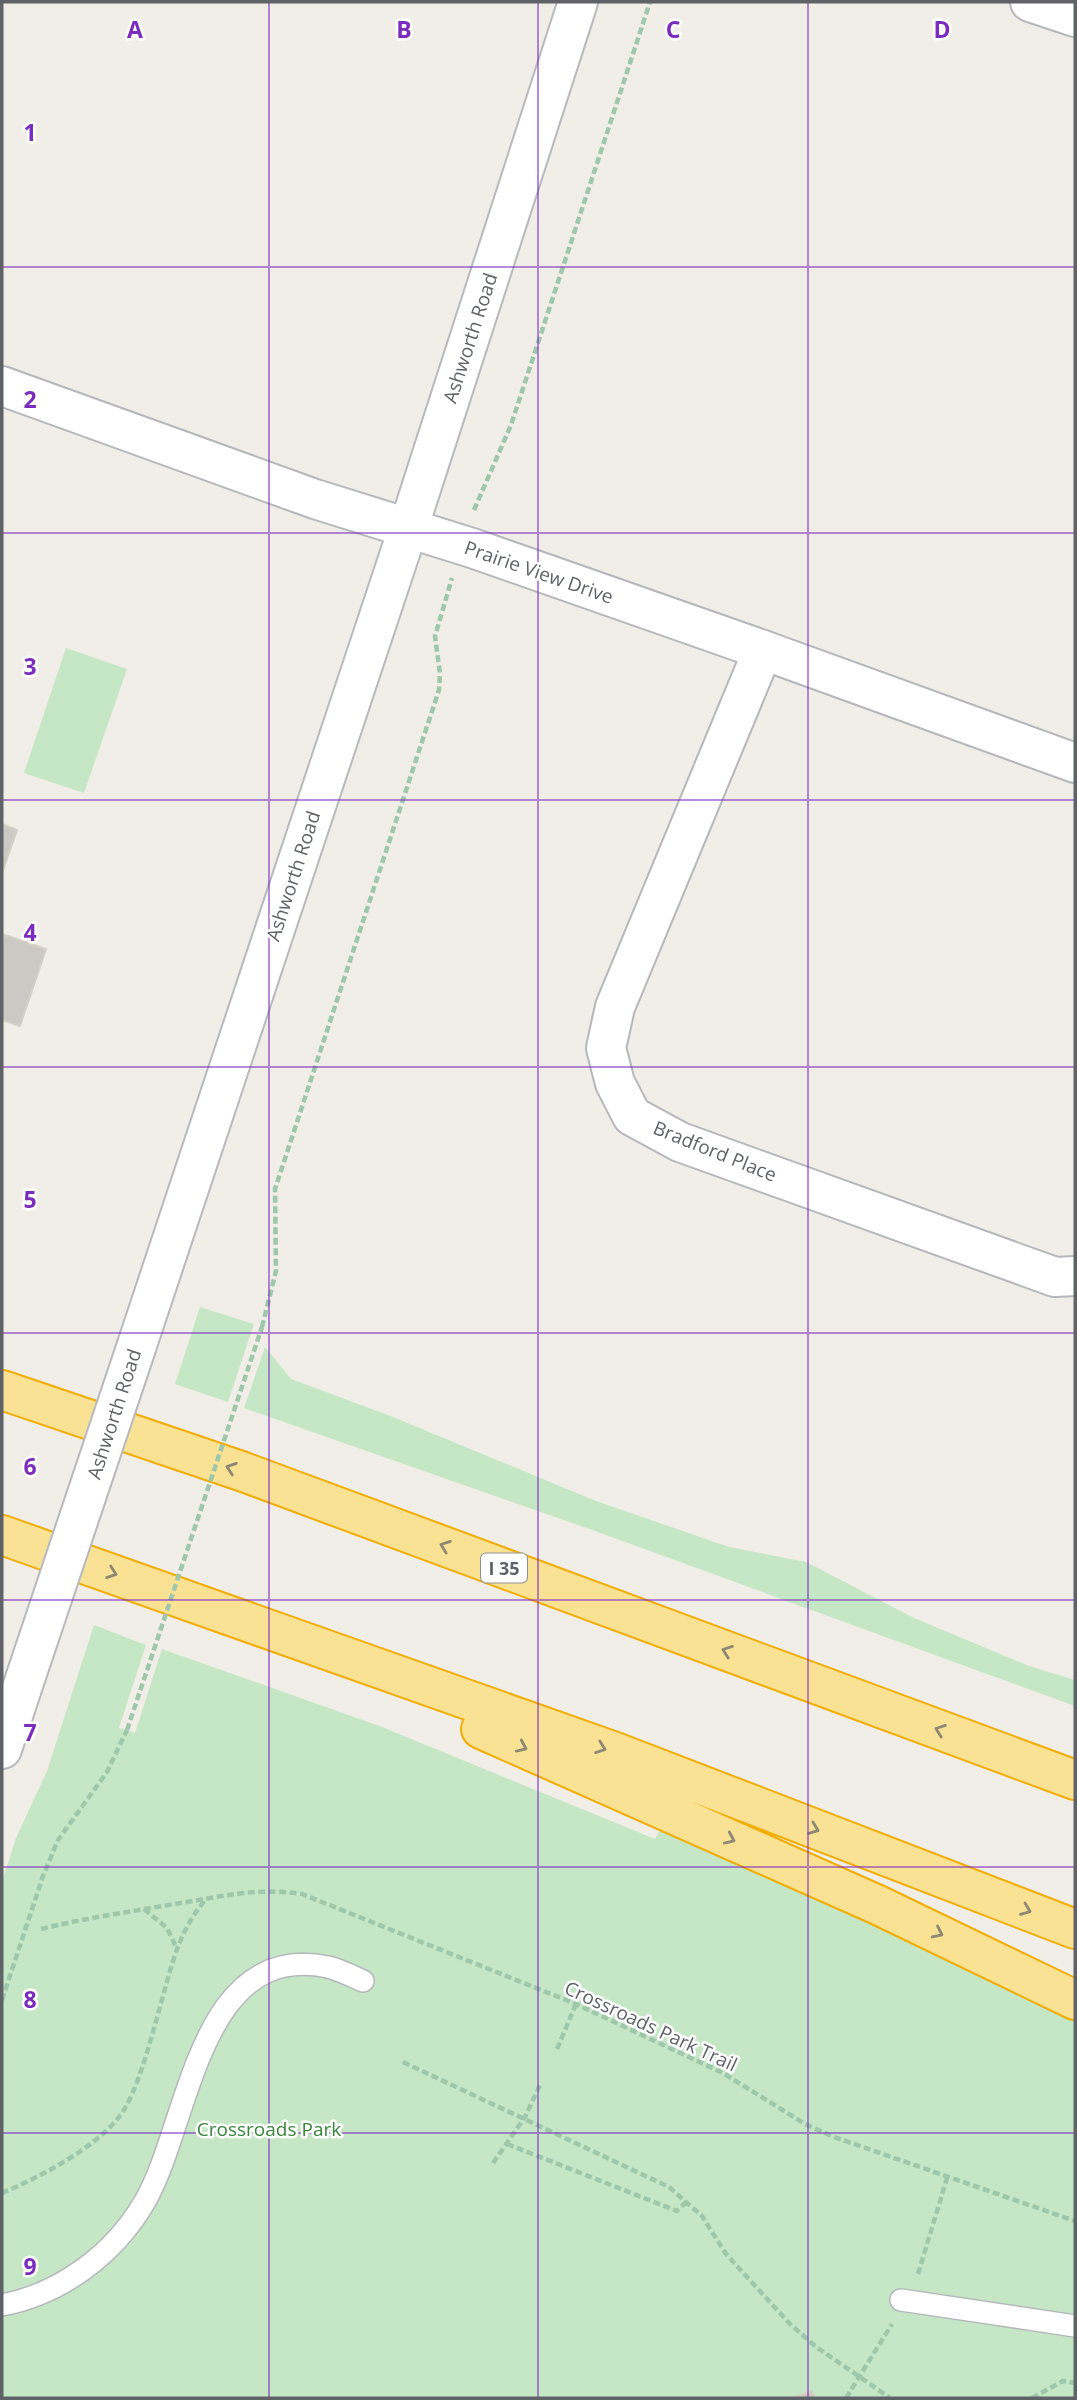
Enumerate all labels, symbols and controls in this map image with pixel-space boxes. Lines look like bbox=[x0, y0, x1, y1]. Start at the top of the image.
text: A bbox=[127, 13, 143, 45]
text: B bbox=[396, 13, 412, 45]
text: C bbox=[666, 13, 680, 45]
text: D bbox=[933, 13, 951, 45]
text: 1 bbox=[23, 116, 37, 148]
street label: Ashworth Road bbox=[437, 270, 503, 406]
text: 2 bbox=[23, 383, 37, 415]
street label: Prairie View Drive bbox=[461, 534, 617, 610]
text: 3 bbox=[23, 650, 37, 682]
street label: Ashworth Road bbox=[260, 808, 326, 944]
text: 4 bbox=[23, 916, 37, 948]
street label: Bradford Place bbox=[649, 1114, 781, 1188]
text: 5 bbox=[23, 1183, 37, 1215]
street label: Ashworth Road bbox=[81, 1346, 147, 1482]
text: 6 bbox=[23, 1450, 37, 1482]
one-way arrow bbox=[226, 1462, 238, 1476]
one-way arrow bbox=[439, 1541, 451, 1555]
road number: I 35 bbox=[481, 1554, 527, 1582]
one-way arrow bbox=[106, 1565, 118, 1579]
one-way arrow bbox=[721, 1645, 734, 1659]
text: 7 bbox=[23, 1716, 37, 1748]
one-way arrow bbox=[935, 1724, 947, 1738]
one-way arrow bbox=[515, 1739, 528, 1753]
one-way arrow bbox=[595, 1739, 607, 1753]
one-way arrow bbox=[807, 1820, 819, 1834]
one-way arrow bbox=[723, 1831, 736, 1845]
one-way arrow bbox=[1020, 1902, 1032, 1916]
one-way arrow bbox=[931, 1925, 943, 1939]
street label: Crossroads Park Trail bbox=[560, 1975, 742, 2077]
text: 8 bbox=[23, 1983, 37, 2015]
park label: Crossroads Park bbox=[197, 2116, 341, 2142]
text: 9 bbox=[23, 2250, 37, 2282]

